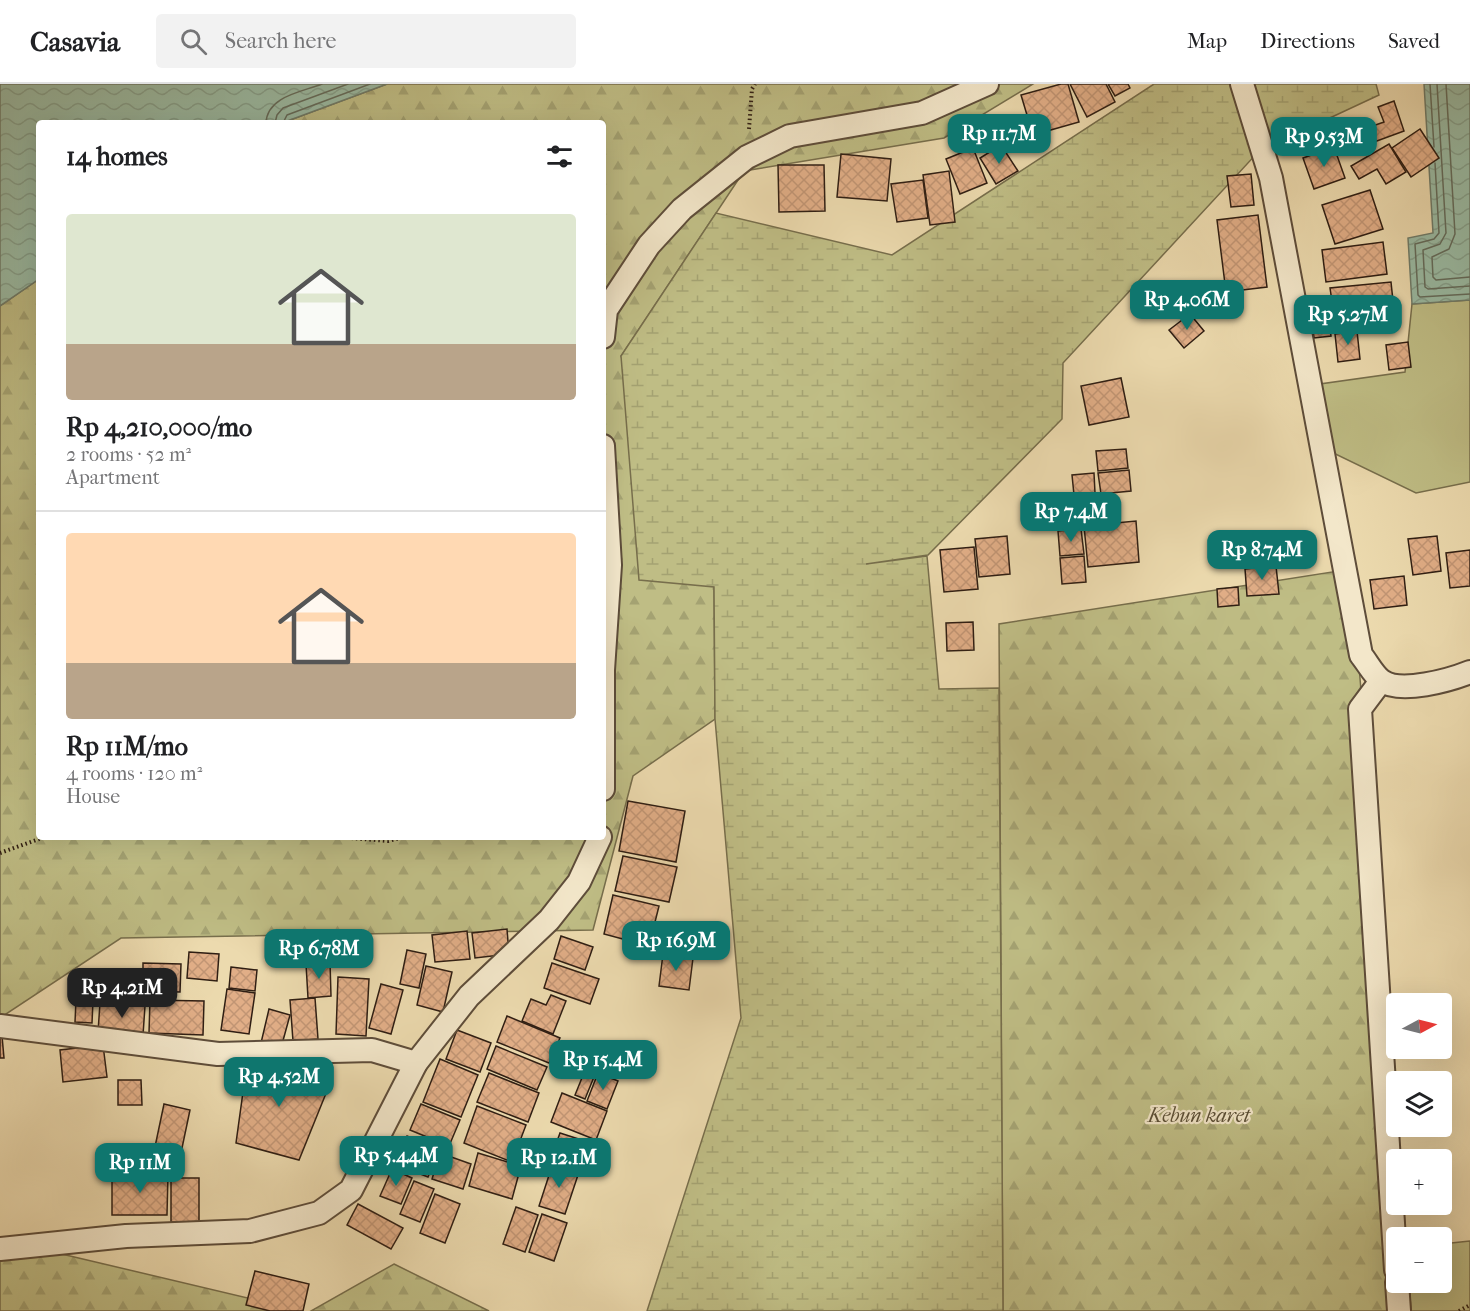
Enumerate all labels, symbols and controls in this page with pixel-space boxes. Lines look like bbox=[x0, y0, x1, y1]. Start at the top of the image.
search box bbox=[156, 14, 576, 68]
text: Casavia bbox=[30, 25, 120, 58]
icon: search bbox=[177, 25, 210, 58]
text: Search here bbox=[225, 28, 336, 54]
text: Map bbox=[1187, 29, 1227, 53]
text: Directions bbox=[1260, 29, 1355, 53]
text: Saved bbox=[1388, 29, 1440, 53]
pin: Rp 11.7M bbox=[937, 114, 1061, 165]
pin: Rp 9.53M bbox=[1262, 117, 1386, 168]
text: Rp 11.7M bbox=[962, 122, 1036, 145]
text: Rp 9.53M bbox=[1285, 125, 1363, 148]
icon: filters bbox=[543, 140, 576, 173]
text: 14 homes bbox=[66, 141, 168, 172]
icon: home bbox=[267, 253, 375, 361]
pin: Rp 4.06M bbox=[1125, 280, 1249, 331]
text: Rp 4.06M bbox=[1144, 288, 1230, 311]
pin: Rp 5.27M bbox=[1286, 295, 1410, 346]
text: Rp 5.27M bbox=[1308, 303, 1388, 326]
text: Rp 4,210,000/mo bbox=[66, 412, 252, 443]
text: 2 rooms · 52 m² bbox=[66, 443, 191, 466]
text: Apartment bbox=[66, 466, 160, 489]
pin: Rp 7.4M bbox=[1016, 492, 1126, 543]
text: Rp 7.4M bbox=[1034, 500, 1108, 523]
pin: Rp 8.74M bbox=[1200, 530, 1324, 581]
text: Rp 8.74M bbox=[1221, 538, 1303, 561]
icon: home bbox=[267, 572, 375, 680]
text: Rp 11M/mo bbox=[66, 731, 188, 762]
text: 4 rooms · 120 m² bbox=[66, 762, 202, 785]
text: House bbox=[66, 785, 120, 808]
pin: Rp 16.9M bbox=[614, 921, 738, 972]
pin: Rp 6.78M bbox=[257, 929, 381, 980]
text: Rp 16.9M bbox=[636, 929, 716, 952]
text: Rp 6.78M bbox=[278, 937, 360, 960]
pin: Rp 4.21M bbox=[60, 968, 184, 1019]
text: Rp 4.21M bbox=[81, 976, 163, 999]
north arrow bbox=[1386, 993, 1452, 1059]
map controls bbox=[1386, 993, 1452, 1293]
pin: Rp 15.4M bbox=[541, 1040, 665, 1091]
text: Rp 15.4M bbox=[563, 1048, 643, 1071]
pin: Rp 4.52M bbox=[217, 1057, 341, 1108]
text: Rp 4.52M bbox=[238, 1065, 320, 1088]
button: layers bbox=[1386, 1071, 1452, 1137]
park label: Kebun karet bbox=[1146, 1104, 1252, 1127]
pin: Rp 5.44M bbox=[334, 1136, 458, 1187]
pin: Rp 12.1M bbox=[497, 1138, 621, 1189]
pin: Rp 11M bbox=[91, 1143, 189, 1194]
text: Rp 5.44M bbox=[354, 1144, 438, 1167]
text: Rp 12.1M bbox=[521, 1146, 597, 1169]
button: + bbox=[1386, 1149, 1452, 1215]
text: Rp 11M bbox=[109, 1151, 171, 1174]
button: − bbox=[1386, 1227, 1452, 1293]

